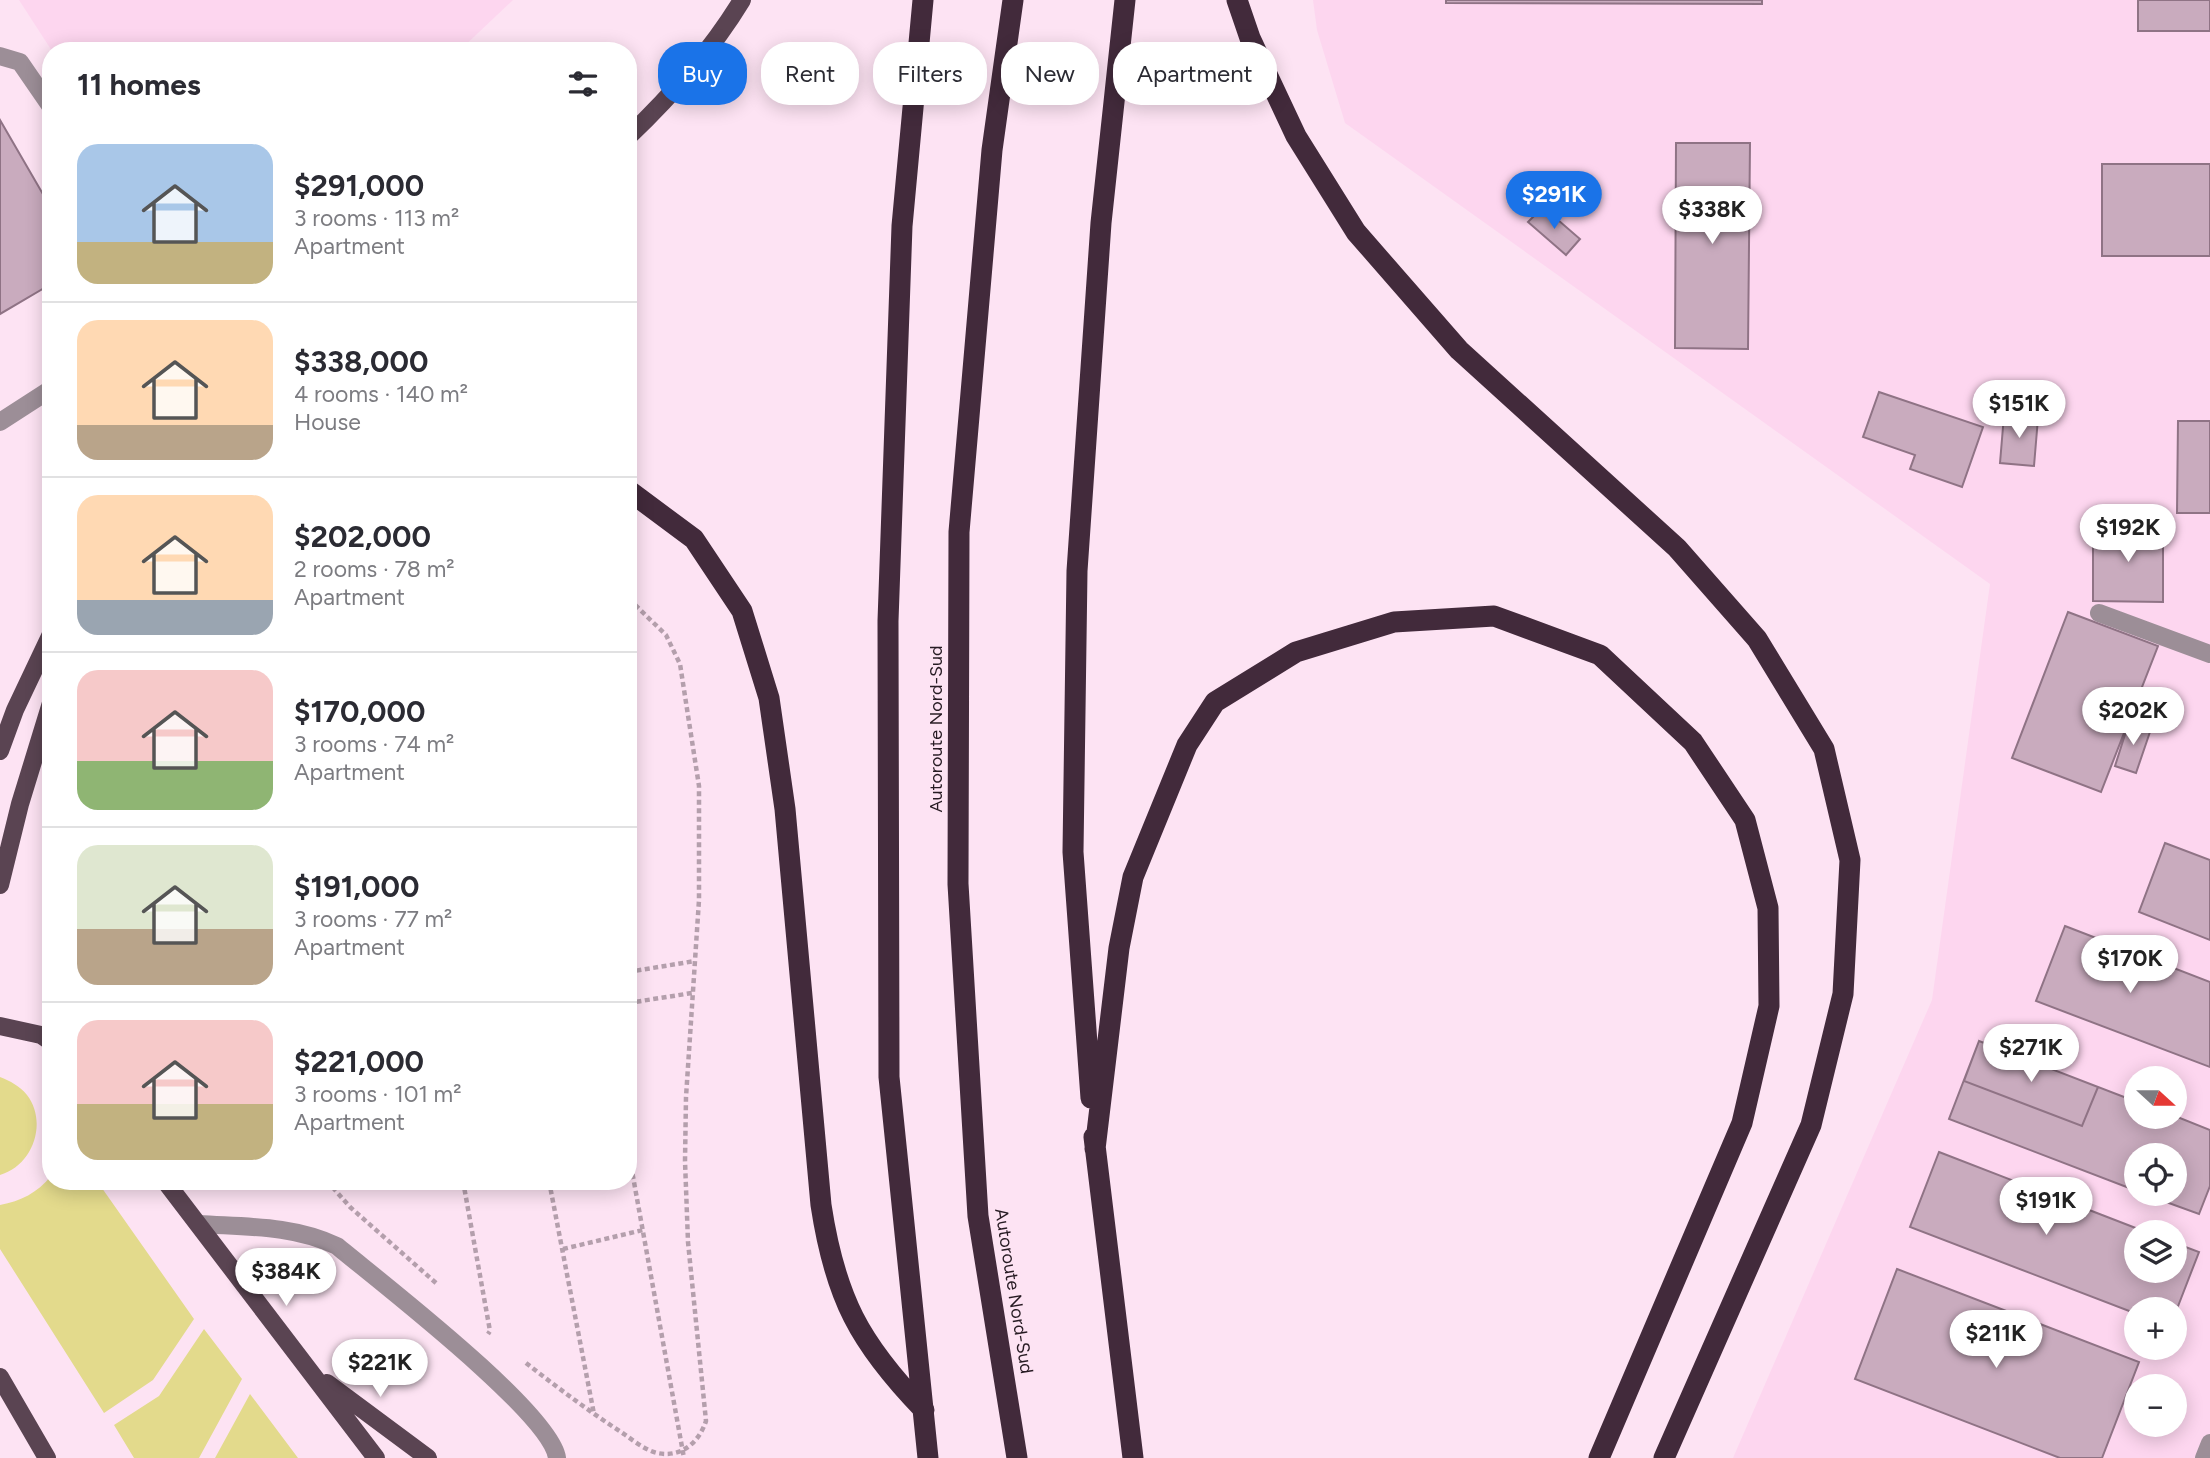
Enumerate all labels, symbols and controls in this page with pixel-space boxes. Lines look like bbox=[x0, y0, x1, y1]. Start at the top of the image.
chip: Buy bbox=[658, 42, 747, 105]
chip: Rent bbox=[761, 42, 859, 105]
chip: Filters bbox=[873, 42, 987, 105]
chip: New bbox=[1001, 42, 1099, 105]
chip: Apartment bbox=[1113, 42, 1277, 105]
icon: filters bbox=[564, 65, 602, 103]
text: 11 homes bbox=[77, 66, 201, 103]
text: $291,000 bbox=[294, 167, 424, 204]
icon: home bbox=[133, 172, 217, 256]
pin: $291K bbox=[1505, 172, 1603, 231]
text: $291K bbox=[1522, 180, 1586, 208]
pin: $338K bbox=[1663, 187, 1761, 246]
text: $338K bbox=[1678, 195, 1746, 223]
text: 3 rooms · 113 m² bbox=[294, 204, 459, 232]
text: Apartment bbox=[294, 232, 405, 260]
text: $338,000 bbox=[294, 343, 428, 380]
icon: home bbox=[133, 348, 217, 432]
text: 4 rooms · 140 m² bbox=[294, 380, 468, 408]
pin: $151K bbox=[1970, 380, 2068, 440]
text: $151K bbox=[1989, 389, 2049, 417]
text: House bbox=[294, 408, 361, 436]
pin: $192K bbox=[2079, 504, 2177, 564]
text: $192K bbox=[2096, 513, 2160, 541]
text: $202,000 bbox=[294, 518, 431, 555]
icon: home bbox=[133, 523, 217, 607]
text: 2 rooms · 78 m² bbox=[294, 555, 455, 583]
text: Apartment bbox=[294, 583, 405, 611]
street label: Autoroute Nord-Sud bbox=[925, 645, 947, 813]
pin: $202K bbox=[2084, 688, 2182, 747]
text: $170,000 bbox=[294, 693, 425, 730]
text: $202K bbox=[2098, 696, 2168, 724]
icon: home bbox=[133, 698, 217, 782]
text: 3 rooms · 74 m² bbox=[294, 730, 454, 758]
text: Apartment bbox=[294, 758, 405, 786]
text: $191,000 bbox=[294, 868, 419, 905]
icon: home bbox=[133, 873, 217, 957]
text: 3 rooms · 77 m² bbox=[294, 905, 452, 933]
text: Apartment bbox=[294, 933, 405, 961]
pin: $170K bbox=[2081, 936, 2179, 995]
text: $170K bbox=[2097, 944, 2163, 972]
pin: $271K bbox=[1982, 1024, 2080, 1084]
text: $271K bbox=[1999, 1033, 2063, 1061]
text: $221,000 bbox=[294, 1043, 424, 1080]
icon: home bbox=[133, 1048, 217, 1132]
north arrow bbox=[2124, 1066, 2188, 1129]
map controls bbox=[2124, 1066, 2187, 1437]
text: 3 rooms · 101 m² bbox=[294, 1080, 461, 1108]
text: Apartment bbox=[294, 1108, 405, 1136]
button: locate bbox=[2124, 1143, 2187, 1206]
pin: $191K bbox=[1997, 1178, 2095, 1237]
text: $191K bbox=[2016, 1186, 2076, 1214]
street label: Autoroute Nord-Sud bbox=[990, 1207, 1038, 1375]
button: layers bbox=[2124, 1220, 2187, 1283]
pin: $384K bbox=[237, 1248, 335, 1308]
text: $384K bbox=[251, 1257, 321, 1285]
button: + bbox=[2124, 1297, 2187, 1360]
pin: $211K bbox=[1947, 1310, 2045, 1370]
text: $211K bbox=[1966, 1319, 2026, 1347]
pin: $221K bbox=[331, 1340, 429, 1399]
text: $221K bbox=[348, 1348, 412, 1376]
button: − bbox=[2124, 1374, 2187, 1437]

